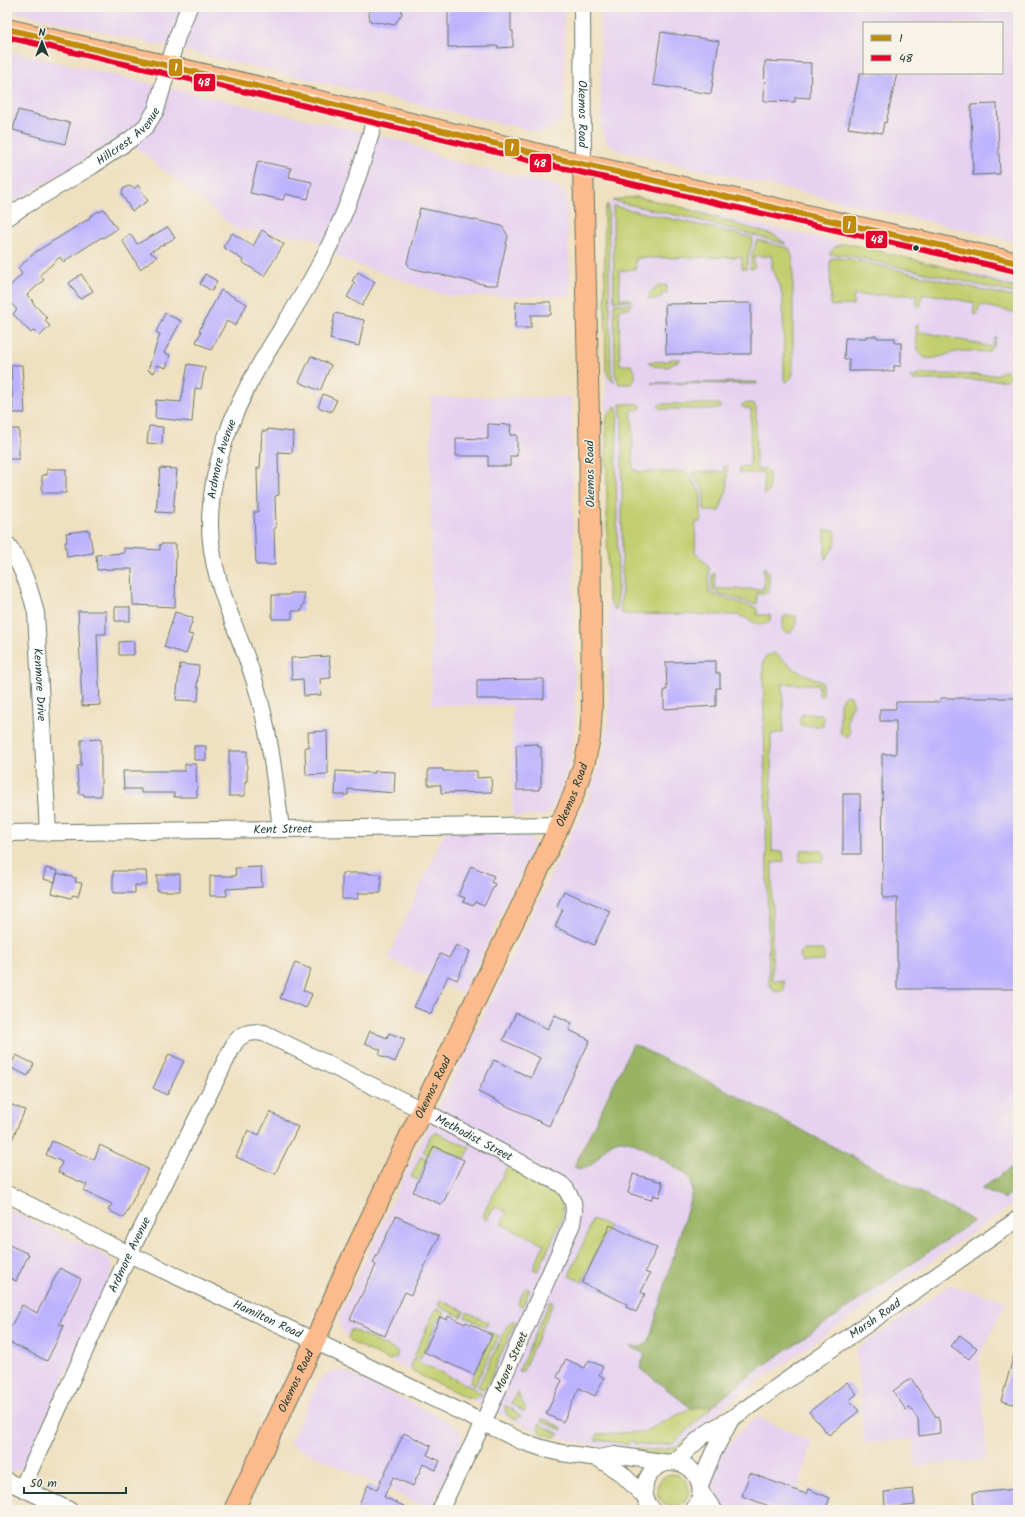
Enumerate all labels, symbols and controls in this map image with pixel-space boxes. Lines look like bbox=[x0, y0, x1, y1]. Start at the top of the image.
north arrow bbox=[22, 22, 62, 62]
legend bbox=[863, 22, 1003, 74]
text: N bbox=[39, 24, 46, 42]
text: 1 bbox=[899, 29, 903, 48]
text: 48 bbox=[899, 49, 914, 68]
line badge: 1 bbox=[168, 58, 183, 77]
text: 1 bbox=[174, 59, 178, 77]
line badge: 48 bbox=[193, 73, 216, 92]
text: 48 bbox=[198, 74, 211, 92]
street label: Okemos Road bbox=[572, 80, 592, 149]
street label: Hillcrest Avenue bbox=[92, 103, 166, 170]
line badge: 1 bbox=[504, 138, 520, 157]
text: 1 bbox=[510, 139, 514, 157]
line badge: 48 bbox=[529, 153, 552, 173]
text: 48 bbox=[534, 155, 547, 173]
line badge: 1 bbox=[842, 215, 857, 234]
text: 1 bbox=[847, 217, 851, 235]
line badge: 48 bbox=[865, 230, 888, 249]
text: 48 bbox=[871, 231, 884, 249]
unlabelled marker bbox=[911, 243, 921, 253]
street label: Ardmore Avenue bbox=[203, 416, 242, 500]
street label: Okemos Road bbox=[580, 439, 601, 508]
street label: Kenmore Drive bbox=[28, 648, 51, 722]
street label: Okemos Road bbox=[551, 760, 594, 830]
street label: Kent Street bbox=[253, 820, 313, 839]
street label: Okemos Road bbox=[410, 1052, 457, 1122]
street label: Methodist Street bbox=[432, 1110, 516, 1167]
street label: Ardmore Avenue bbox=[104, 1213, 156, 1296]
street label: Marsh Road bbox=[845, 1294, 906, 1344]
street label: Hamilton Road bbox=[230, 1295, 306, 1344]
street label: Moore Street bbox=[490, 1328, 533, 1396]
street label: Okemos Road bbox=[273, 1346, 320, 1416]
scale bar bbox=[24, 1469, 126, 1495]
text: 50 m bbox=[30, 1474, 57, 1493]

